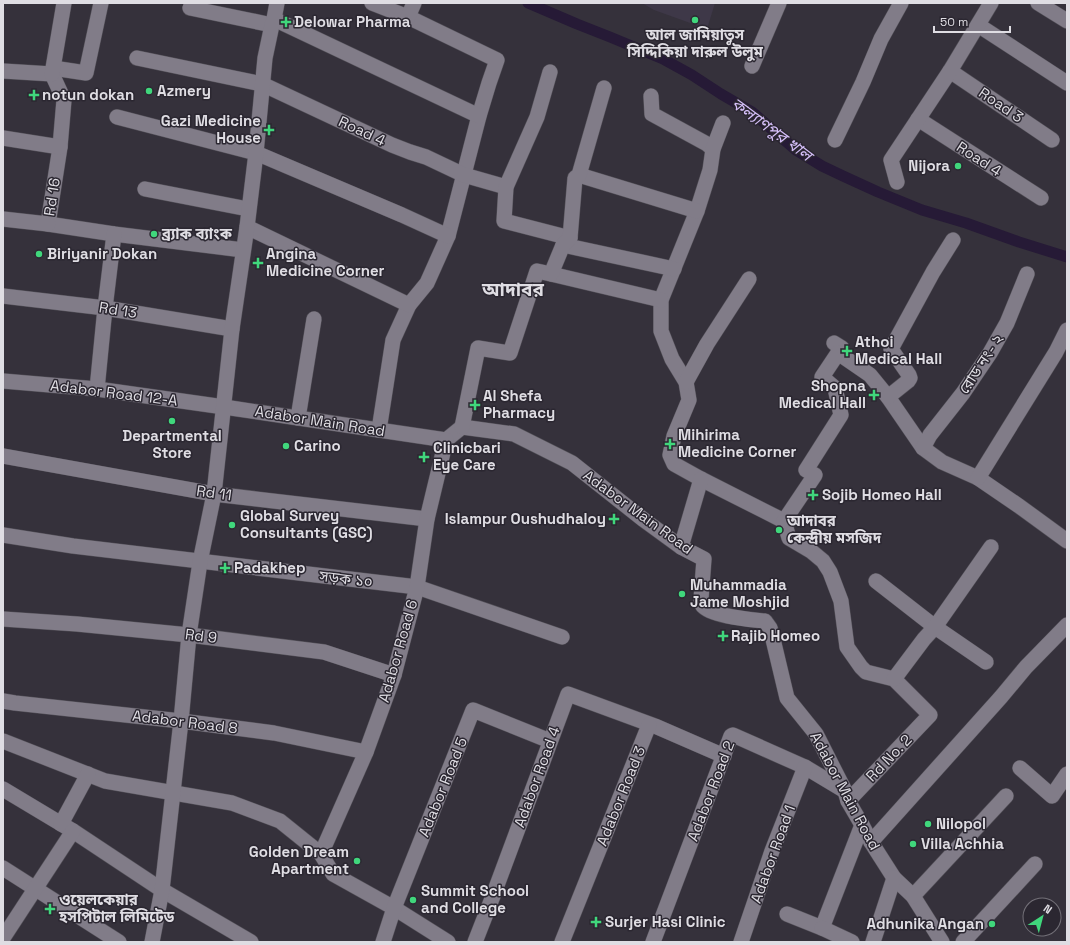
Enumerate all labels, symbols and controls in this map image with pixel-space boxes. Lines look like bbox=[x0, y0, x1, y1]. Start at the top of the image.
scale bar bbox=[934, 8, 1010, 34]
place label: Delowar Pharma bbox=[294, 12, 411, 31]
text: 50 m bbox=[940, 14, 968, 30]
marker: আল জামিয়াতুস সিদ্দিকিয়া দারুল উলুম bbox=[690, 15, 700, 25]
marker: Delowar Pharma bbox=[281, 17, 291, 27]
place label: আল জামিয়াতুস সিদ্দিকিয়া দারুল উলুম bbox=[626, 25, 764, 62]
place label: Azmery bbox=[157, 81, 211, 100]
street label: Road 3 bbox=[975, 83, 1027, 126]
place label: notun dokan bbox=[42, 85, 134, 104]
marker: Azmery bbox=[144, 86, 154, 96]
marker: notun dokan bbox=[29, 90, 39, 100]
water label: কল্যাণপুর খাল bbox=[727, 93, 819, 168]
place label: Gazi Medicine House bbox=[161, 111, 261, 147]
street label: Road 4 bbox=[336, 111, 389, 150]
marker: Gazi Medicine House bbox=[264, 125, 274, 135]
street label: Road 4 bbox=[953, 137, 1005, 180]
place label: Nijora bbox=[908, 156, 950, 175]
marker: Nijora bbox=[953, 161, 963, 171]
street label: Rd 16 bbox=[39, 176, 64, 217]
place label: ব্র্যাক ব্যাংক bbox=[161, 224, 233, 243]
marker: ব্র্যাক ব্যাংক bbox=[149, 229, 159, 239]
place label: Biriyanir Dokan bbox=[47, 244, 157, 263]
place label: Angina Medicine Corner bbox=[266, 244, 385, 280]
marker: Biriyanir Dokan bbox=[34, 249, 44, 259]
marker: Angina Medicine Corner bbox=[253, 258, 263, 268]
district label: আদাবর bbox=[481, 277, 545, 302]
street label: Rd 13 bbox=[98, 297, 138, 322]
street label: রোড নং- ২ bbox=[954, 330, 1007, 397]
place label: Athoi Medical Hall bbox=[855, 332, 942, 368]
marker: Athoi Medical Hall bbox=[842, 346, 852, 356]
street label: Adabor Road 12-A bbox=[49, 375, 179, 410]
place label: Shopna Medical Hall bbox=[779, 376, 866, 412]
place label: Al Shefa Pharmacy bbox=[483, 386, 555, 422]
marker: Shopna Medical Hall bbox=[869, 390, 879, 400]
marker: Al Shefa Pharmacy bbox=[470, 400, 480, 410]
street label: Adabor Main Road bbox=[254, 401, 386, 440]
marker: Departmental Store bbox=[167, 416, 177, 426]
place label: Mihirima Medicine Corner bbox=[678, 425, 797, 461]
place label: Departmental Store bbox=[122, 426, 222, 462]
place label: Carino bbox=[294, 436, 341, 455]
place label: Clinicbari Eye Care bbox=[433, 438, 501, 474]
marker: Mihirima Medicine Corner bbox=[665, 439, 675, 449]
marker: Carino bbox=[281, 441, 291, 451]
marker: Clinicbari Eye Care bbox=[418, 451, 430, 463]
street label: Adabor Main Road bbox=[580, 465, 697, 558]
street label: Rd 11 bbox=[195, 481, 233, 504]
place label: Sojib Homeo Hall bbox=[822, 485, 942, 504]
marker: Sojib Homeo Hall bbox=[807, 489, 819, 501]
place label: Global Survey Consultants (GSC) bbox=[240, 506, 373, 542]
place label: Islampur Oushudhaloy bbox=[445, 509, 606, 528]
place label: আদাবর কেন্দ্রীয় মসজিদ bbox=[786, 511, 882, 547]
marker: Islampur Oushudhaloy bbox=[609, 514, 619, 524]
marker: Global Survey Consultants (GSC) bbox=[227, 520, 237, 530]
marker: আদাবর কেন্দ্রীয় মসজিদ bbox=[774, 525, 784, 535]
place label: Padakhep bbox=[234, 558, 306, 577]
marker: Padakhep bbox=[219, 562, 231, 574]
street label: সড়ক ১০ bbox=[317, 566, 374, 591]
place label: Muhammadia Jame Moshjid bbox=[690, 575, 790, 611]
marker: Muhammadia Jame Moshjid bbox=[677, 589, 687, 599]
street label: Adabor Road 6 bbox=[374, 597, 421, 704]
street label: Rd 9 bbox=[184, 624, 218, 647]
place label: Rajib Homeo bbox=[731, 626, 820, 645]
marker: Rajib Homeo bbox=[718, 631, 728, 641]
street label: Adabor Road 8 bbox=[131, 706, 239, 737]
street label: Adabor Road 4 bbox=[509, 724, 564, 830]
street label: Adabor Main Road bbox=[806, 728, 885, 853]
street label: Rd No. 2 bbox=[862, 730, 916, 785]
street label: Adabor Road 5 bbox=[414, 734, 471, 839]
street label: Adabor Road 2 bbox=[683, 738, 738, 844]
street label: Adabor Road 3 bbox=[592, 743, 649, 848]
street label: Adabor Road 1 bbox=[746, 802, 799, 906]
place label: Nilopol bbox=[936, 814, 986, 833]
marker: Nilopol bbox=[923, 819, 933, 829]
place label: Villa Achhia bbox=[921, 834, 1004, 853]
marker: Villa Achhia bbox=[908, 839, 918, 849]
place label: Golden Dream Apartment bbox=[249, 842, 349, 878]
marker: Golden Dream Apartment bbox=[352, 856, 362, 866]
place label: Summit School and College bbox=[421, 881, 529, 917]
place label: ওয়েলকেয়ার হসপিটাল লিমিটেড bbox=[58, 890, 175, 926]
marker: Summit School and College bbox=[408, 895, 418, 905]
north arrow bbox=[1022, 897, 1062, 937]
text: N bbox=[1041, 901, 1055, 917]
marker: ওয়েলকেয়ার হসপিটাল লিমিটেড bbox=[44, 903, 56, 915]
place label: Surjer Hasi Clinic bbox=[605, 912, 726, 931]
place label: Adhunika Angan bbox=[866, 914, 984, 933]
marker: Surjer Hasi Clinic bbox=[590, 916, 602, 928]
marker: Adhunika Angan bbox=[987, 919, 997, 929]

